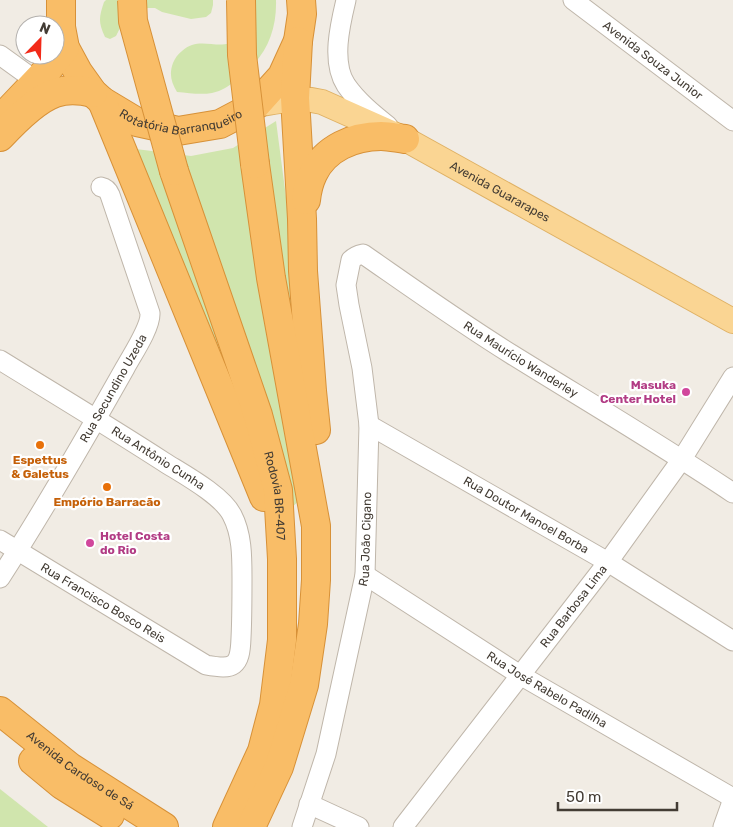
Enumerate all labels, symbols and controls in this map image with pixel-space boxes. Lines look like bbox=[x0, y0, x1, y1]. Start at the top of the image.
north arrow bbox=[15, 15, 65, 65]
street label: Avenida Souza Junior bbox=[600, 18, 706, 103]
text: N bbox=[37, 19, 53, 38]
street label: Rotatória Barranqueiro bbox=[117, 103, 245, 117]
text: Rotatória Barranqueiro bbox=[117, 106, 244, 138]
street label: Avenida Guararapes bbox=[447, 158, 552, 225]
street label: Rua Maurício Wanderley bbox=[461, 318, 581, 401]
street label: Rua Secundino Uzeda bbox=[77, 332, 150, 445]
place label: Masuka Center Hotel bbox=[600, 378, 676, 406]
marker: Masuka Center Hotel bbox=[680, 386, 692, 398]
street label: Rua Antônio Cunha bbox=[109, 423, 207, 493]
marker: Espettus & Galetus bbox=[34, 439, 46, 451]
street label: Rodovia BR-407 bbox=[261, 450, 288, 541]
place label: Espettus & Galetus bbox=[11, 453, 69, 481]
street label: Rua Doutor Manoel Borba bbox=[461, 474, 591, 556]
marker: Empório Barracão bbox=[101, 481, 113, 493]
street label: Rua João Cigano bbox=[356, 492, 374, 588]
place label: Empório Barracão bbox=[53, 495, 161, 509]
place label: Hotel Costa do Rio bbox=[100, 529, 170, 557]
marker: Hotel Costa do Rio bbox=[84, 537, 96, 549]
street label: Rua Francisco Bosco Reis bbox=[38, 560, 168, 646]
street label: Rua Barbosa Lima bbox=[537, 562, 610, 650]
street label: Rua José Rabelo Padilha bbox=[484, 648, 609, 731]
street label: Avenida Cardoso de Sá bbox=[24, 728, 136, 813]
scale bar bbox=[558, 780, 677, 812]
text: 50 m bbox=[566, 788, 601, 806]

